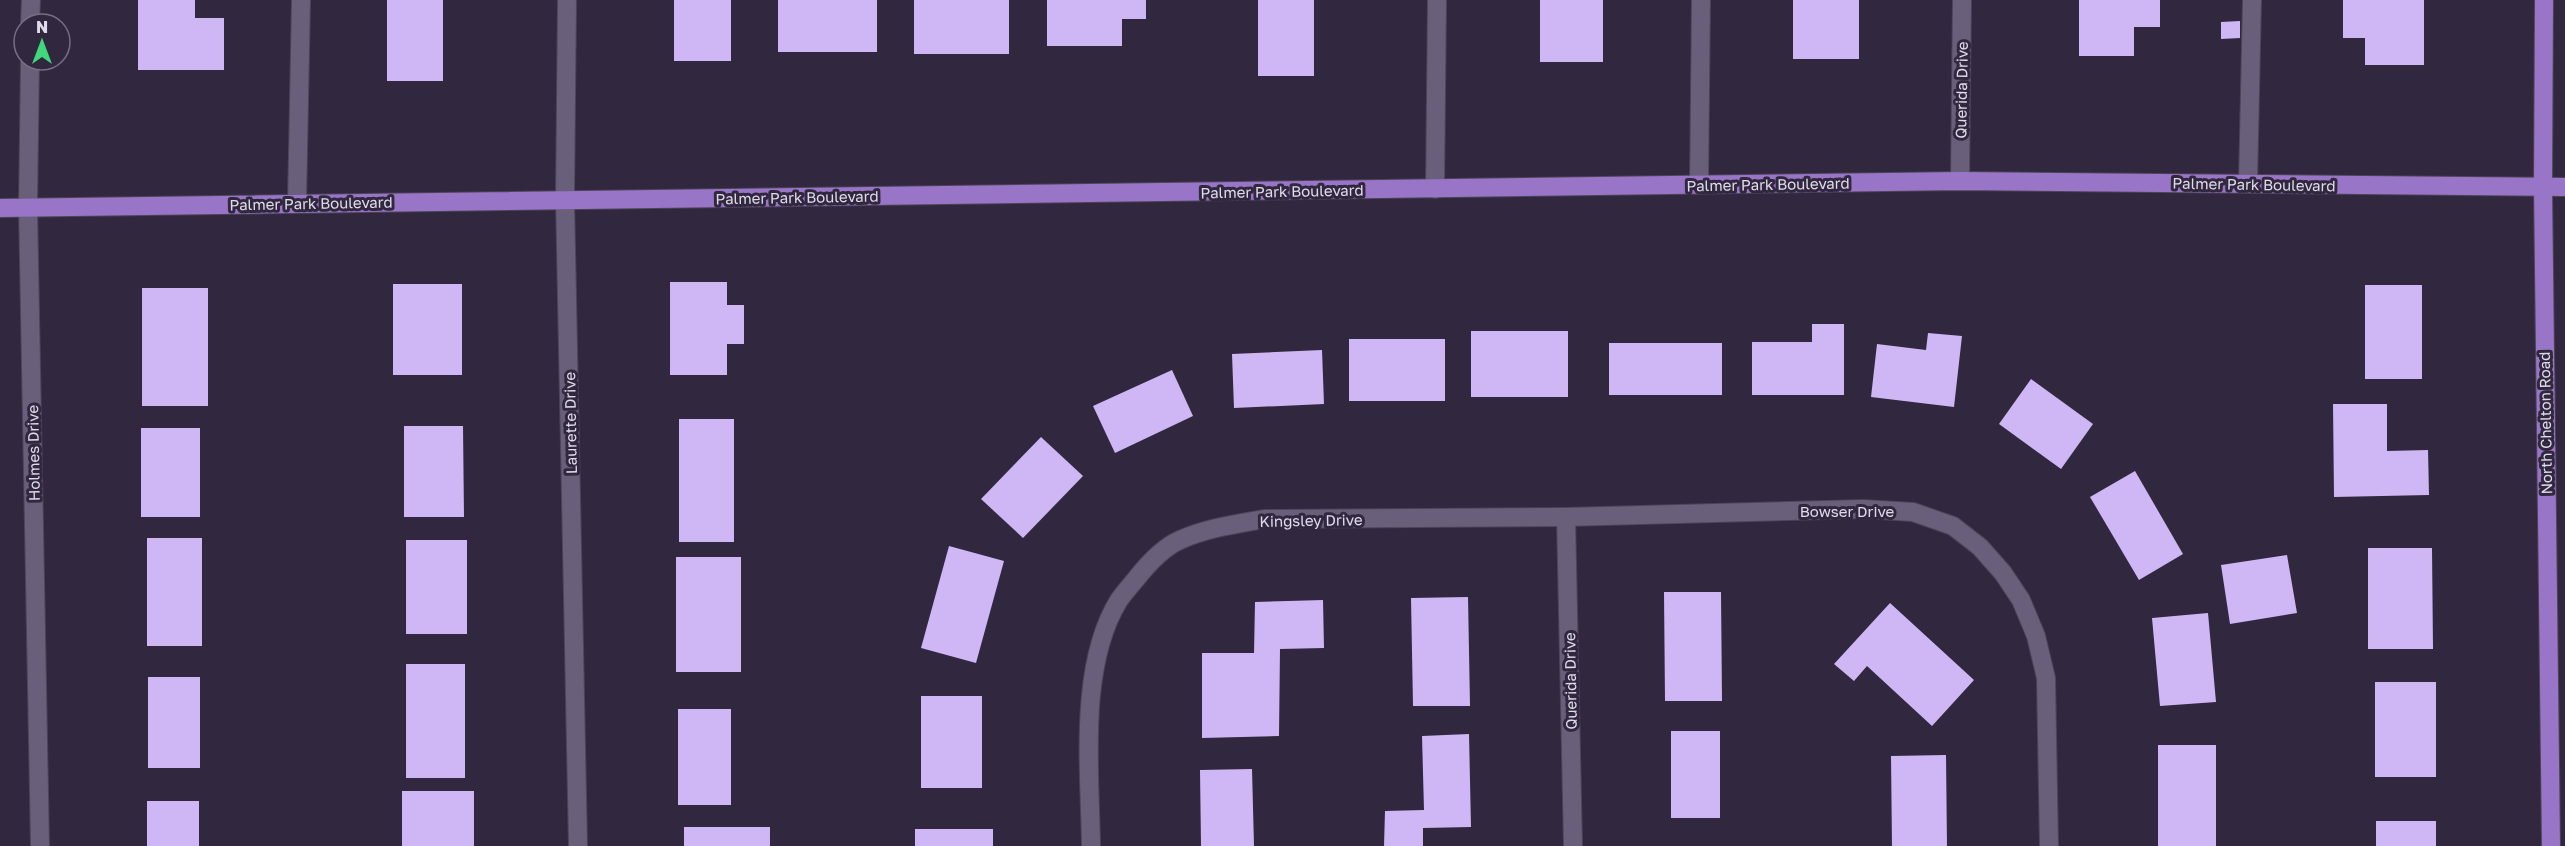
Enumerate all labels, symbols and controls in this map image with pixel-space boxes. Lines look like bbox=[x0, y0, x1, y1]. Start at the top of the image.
north arrow bbox=[12, 12, 72, 72]
text: N bbox=[36, 17, 48, 37]
street label: Querida Drive bbox=[1951, 41, 1971, 139]
street label: Palmer Park Boulevard bbox=[1686, 174, 1850, 194]
street label: Palmer Park Boulevard bbox=[2172, 174, 2336, 194]
street label: Palmer Park Boulevard bbox=[1200, 181, 1364, 201]
street label: Palmer Park Boulevard bbox=[715, 187, 879, 207]
street label: Palmer Park Boulevard bbox=[229, 193, 393, 213]
street label: North Chelton Road bbox=[2535, 351, 2555, 495]
street label: Laurette Drive bbox=[560, 371, 580, 474]
street label: Holmes Drive bbox=[23, 405, 43, 501]
street label: Bowser Drive bbox=[1800, 502, 1895, 520]
street label: Kingsley Drive bbox=[1259, 510, 1363, 530]
street label: Querida Drive bbox=[1560, 632, 1580, 730]

